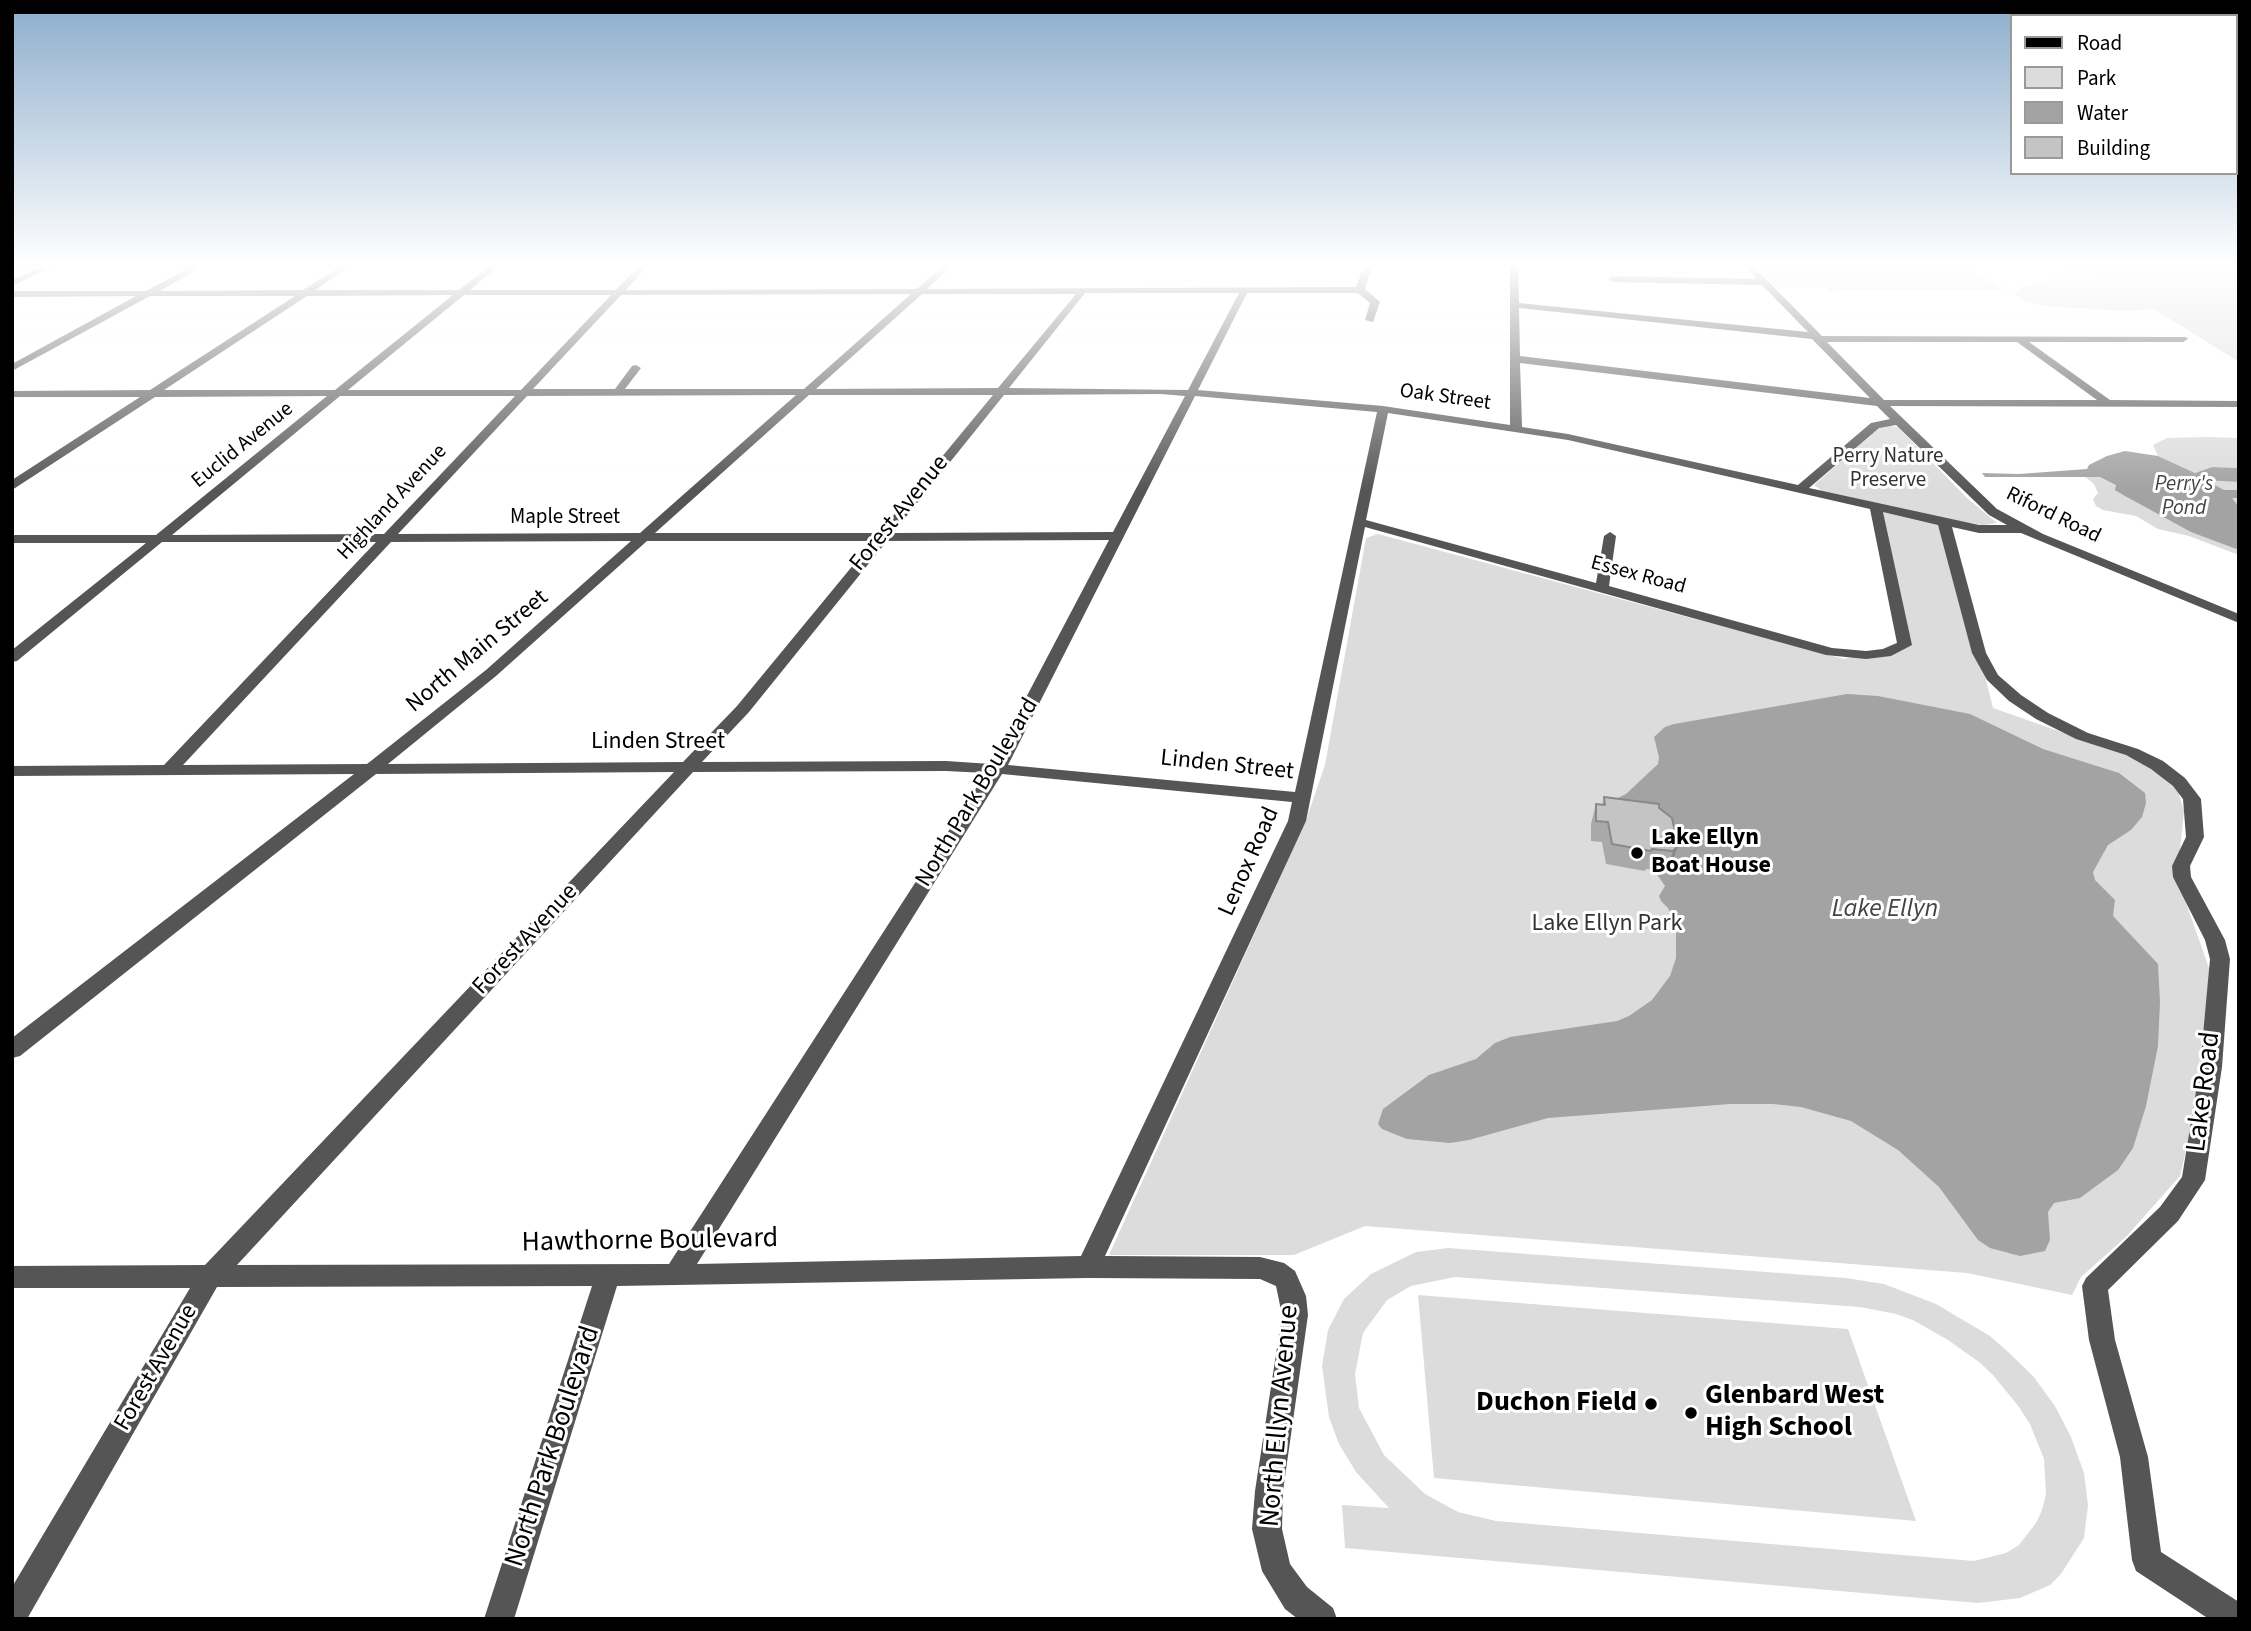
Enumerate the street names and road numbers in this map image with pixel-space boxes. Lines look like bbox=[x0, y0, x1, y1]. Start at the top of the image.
street label: Oak Street bbox=[1398, 379, 1492, 417]
street label: Euclid Avenue bbox=[187, 397, 299, 495]
street label: Highland Avenue bbox=[333, 440, 453, 566]
street label: Forest Avenue bbox=[844, 450, 956, 578]
street label: Riford Road bbox=[2001, 482, 2105, 550]
street label: Maple Street bbox=[510, 505, 620, 531]
street label: Essex Road bbox=[1588, 551, 1688, 601]
street label: North Main Street bbox=[401, 584, 555, 720]
street label: North Park Boulevard bbox=[910, 693, 1046, 893]
street label: Linden Street bbox=[591, 729, 725, 757]
street label: Linden Street bbox=[1159, 745, 1295, 787]
street label: Lenox Road bbox=[1213, 803, 1287, 921]
street label: Forest Avenue bbox=[467, 879, 585, 1001]
street label: Lake Road bbox=[2181, 1030, 2229, 1154]
street label: Hawthorne Boulevard bbox=[521, 1223, 779, 1261]
street label: Forest Avenue bbox=[109, 1300, 205, 1436]
street label: North Ellyn Avenue bbox=[1255, 1304, 1307, 1528]
street label: North Park Boulevard bbox=[499, 1323, 609, 1571]

